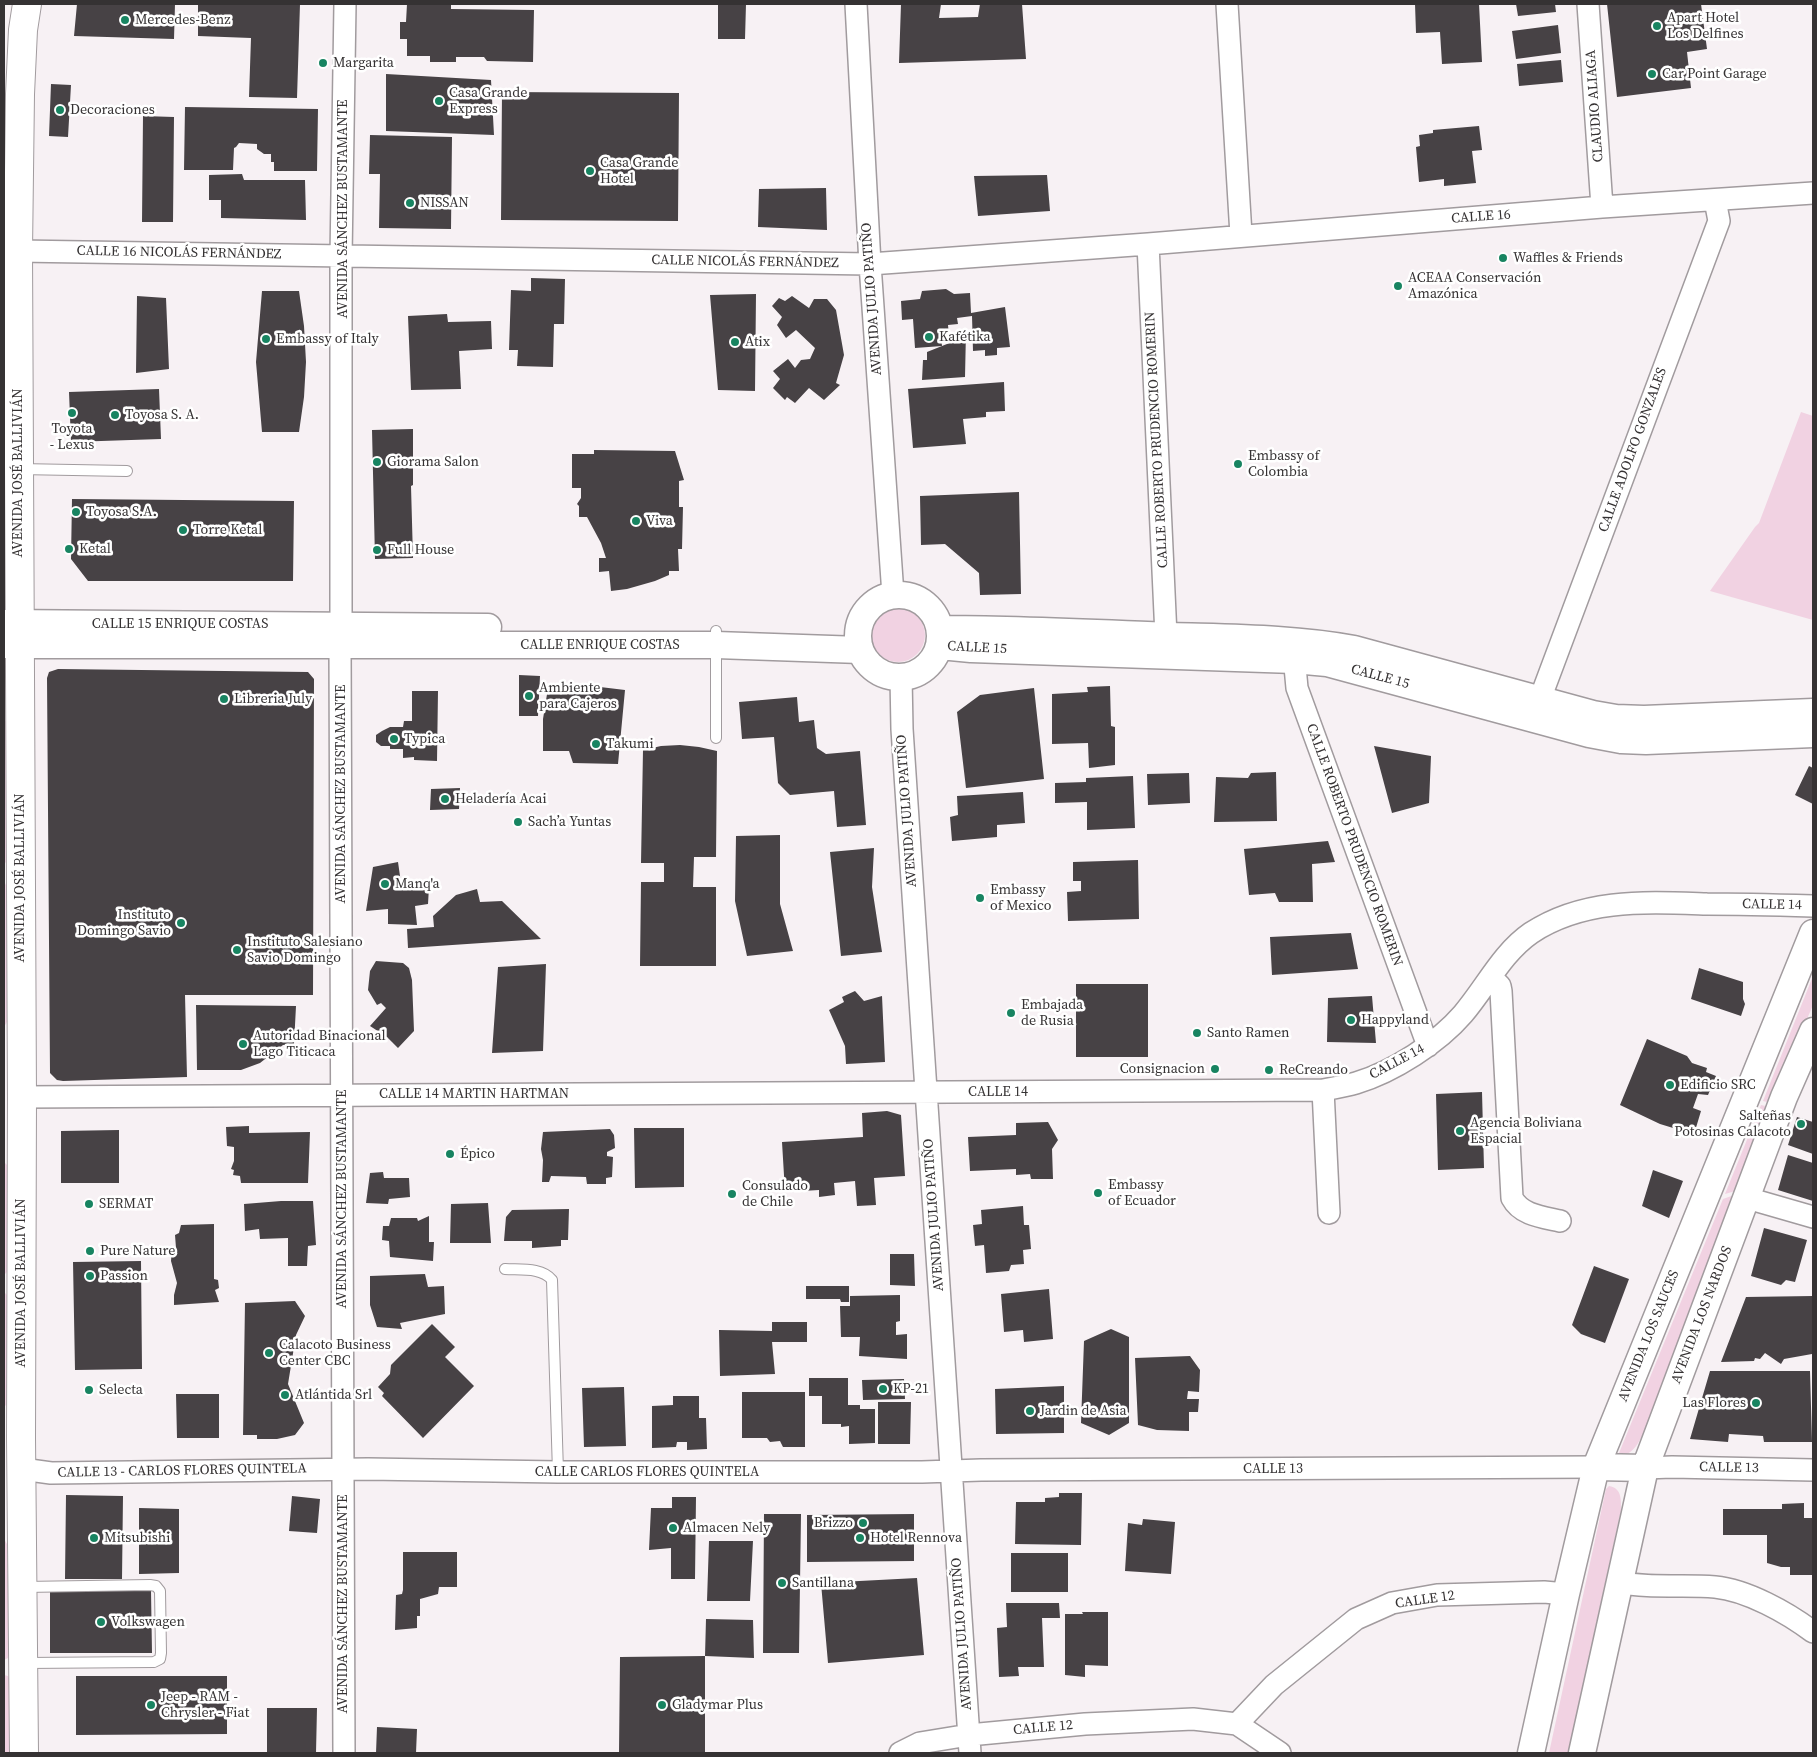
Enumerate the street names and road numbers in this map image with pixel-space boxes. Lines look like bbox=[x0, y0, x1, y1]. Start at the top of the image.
street label: CLAUDIO ALIAGA bbox=[1583, 49, 1607, 163]
street label: AVENIDA SÁNCHEZ BUSTAMANTE bbox=[335, 100, 351, 318]
street label: CALLE 16 bbox=[1451, 207, 1511, 227]
street label: AVENIDA JULIO PATIÑO bbox=[858, 222, 886, 376]
street label: CALLE 16 NICOLÁS FERNÁNDEZ bbox=[76, 243, 282, 263]
street label: CALLE NICOLÁS FERNÁNDEZ bbox=[651, 252, 839, 272]
street label: CALLE ROBERTO PRUDENCIO ROMERIN bbox=[1142, 311, 1172, 569]
street label: CALLE ADOLFO GONZALES bbox=[1595, 365, 1671, 535]
street label: AVENIDA JOSÉ BALLIVIÁN bbox=[10, 388, 26, 558]
street label: CALLE 15 ENRIQUE COSTAS bbox=[92, 616, 268, 632]
street label: CALLE ENRIQUE COSTAS bbox=[520, 637, 680, 653]
street label: CALLE 15 bbox=[947, 638, 1007, 658]
street label: CALLE 15 bbox=[1349, 661, 1411, 693]
street label: AVENIDA SÁNCHEZ BUSTAMANTE bbox=[333, 685, 349, 903]
street label: CALLE ROBERTO PRUDENCIO ROMERIN bbox=[1302, 721, 1406, 969]
street label: AVENIDA JULIO PATIÑO bbox=[893, 734, 921, 888]
street label: AVENIDA JOSÉ BALLIVIÁN bbox=[12, 793, 28, 963]
street label: CALLE 14 bbox=[1742, 896, 1802, 914]
street label: CALLE 14 bbox=[1367, 1041, 1427, 1083]
street label: CALLE 14 bbox=[968, 1084, 1028, 1100]
street label: CALLE 14 MARTIN HARTMAN bbox=[379, 1086, 569, 1102]
street label: AVENIDA SÁNCHEZ BUSTAMANTE bbox=[334, 1090, 350, 1308]
street label: AVENIDA JULIO PATIÑO bbox=[920, 1138, 948, 1292]
street label: AVENIDA JOSÉ BALLIVIÁN bbox=[13, 1198, 29, 1368]
street label: AVENIDA LOS NARDOS bbox=[1668, 1244, 1736, 1386]
street label: AVENIDA LOS SAUCES bbox=[1615, 1268, 1683, 1404]
street label: CALLE 13 bbox=[1699, 1459, 1759, 1477]
street label: CALLE 13 - CARLOS FLORES QUINTELA bbox=[57, 1460, 307, 1482]
street label: CALLE 13 bbox=[1243, 1461, 1303, 1477]
street label: CALLE CARLOS FLORES QUINTELA bbox=[535, 1464, 759, 1480]
street label: AVENIDA SÁNCHEZ BUSTAMANTE bbox=[335, 1495, 351, 1713]
street label: AVENIDA JULIO PATIÑO bbox=[948, 1557, 976, 1711]
street label: CALLE 12 bbox=[1394, 1588, 1456, 1612]
street label: CALLE 12 bbox=[1012, 1717, 1074, 1739]

